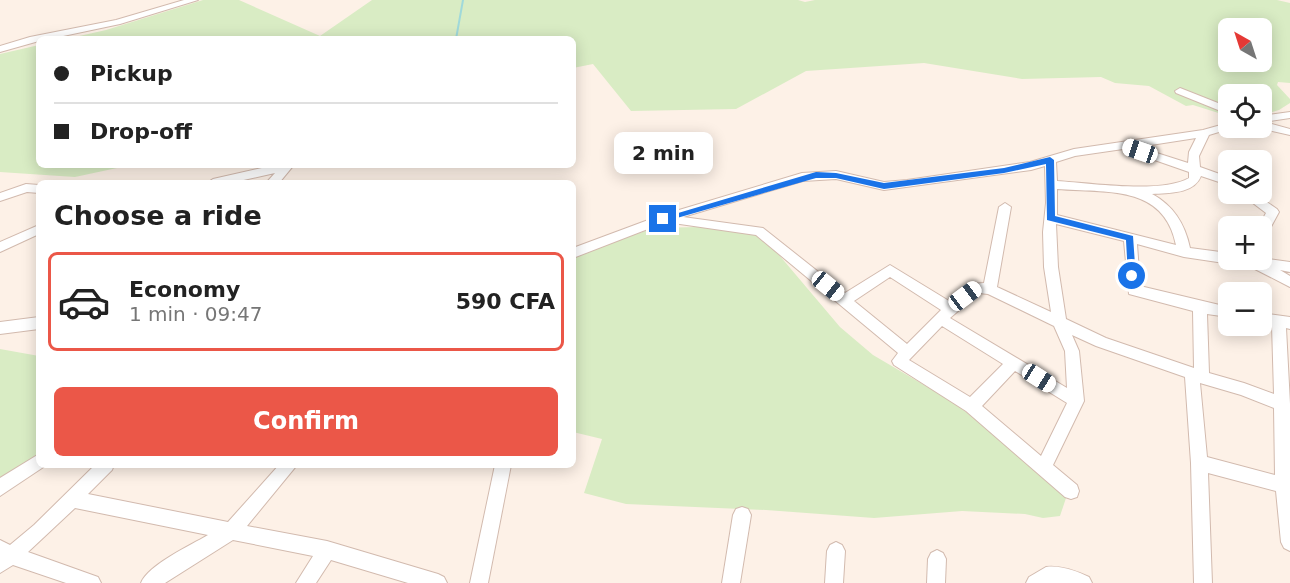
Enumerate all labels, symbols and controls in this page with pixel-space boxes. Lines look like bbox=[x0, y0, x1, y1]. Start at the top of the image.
north arrow bbox=[1218, 18, 1272, 72]
map controls bbox=[1218, 18, 1272, 336]
text: Pickup bbox=[90, 61, 173, 86]
button: locate bbox=[1218, 84, 1272, 138]
text: Drop-off bbox=[90, 119, 192, 144]
callout: 2 min bbox=[614, 132, 712, 174]
car bbox=[1120, 137, 1160, 165]
text: 2 min bbox=[632, 141, 695, 165]
button: layers bbox=[1218, 150, 1272, 204]
text: Choose a ride bbox=[54, 200, 262, 231]
route end bbox=[649, 205, 676, 232]
button: + bbox=[1218, 216, 1272, 270]
route start bbox=[1118, 262, 1145, 289]
car bbox=[808, 268, 848, 304]
icon: car bbox=[57, 275, 111, 329]
text: Economy bbox=[129, 277, 240, 302]
car bbox=[945, 278, 985, 314]
button: − bbox=[1218, 282, 1272, 336]
text: 590 CFA bbox=[456, 289, 555, 314]
text: 1 min · 09:47 bbox=[129, 302, 263, 326]
car bbox=[1019, 361, 1059, 395]
button: Confirm bbox=[54, 387, 558, 456]

